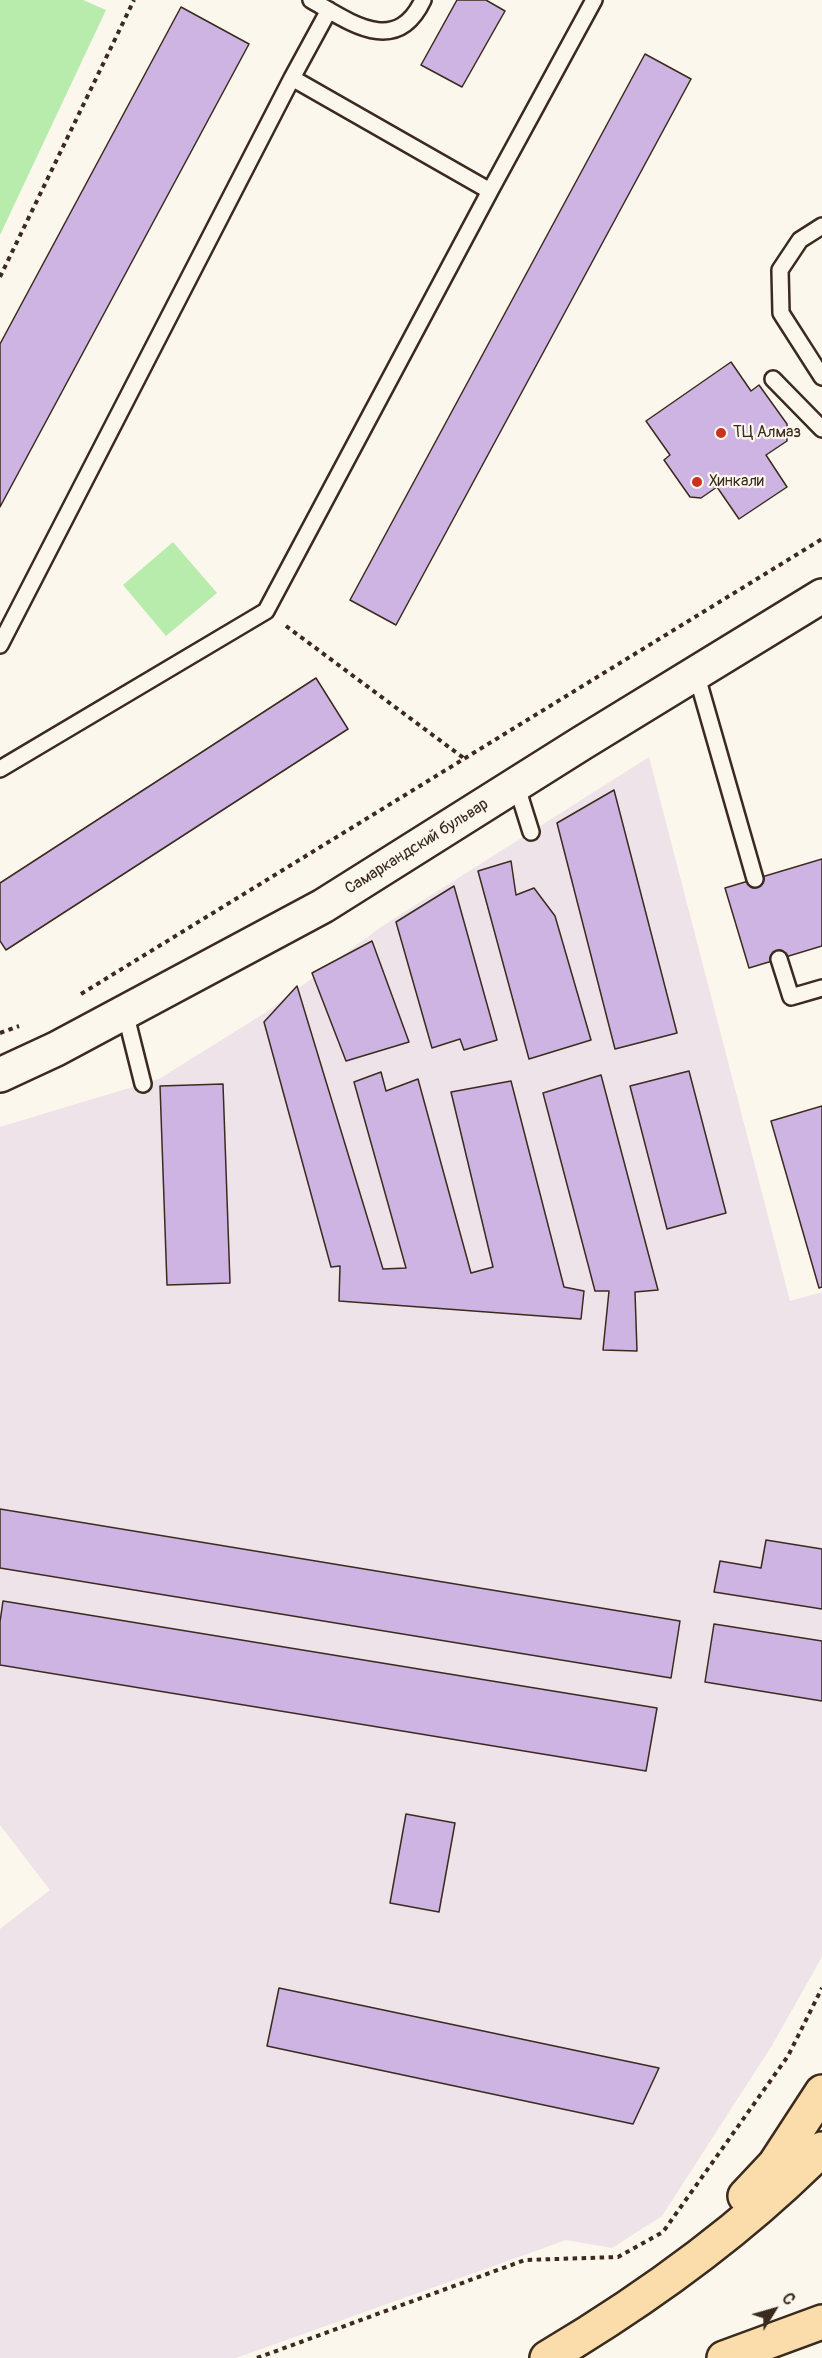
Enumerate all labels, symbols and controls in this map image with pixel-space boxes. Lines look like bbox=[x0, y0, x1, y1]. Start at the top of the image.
place label: ТЦ Алмаз bbox=[733, 423, 801, 443]
marker: ТЦ Алмаз bbox=[714, 426, 728, 440]
place label: Хинкали bbox=[709, 472, 764, 492]
marker: Хинкали bbox=[690, 475, 704, 489]
street label: Самаркандский бульвар bbox=[342, 795, 492, 899]
north arrow bbox=[744, 2280, 804, 2340]
text: С bbox=[777, 2289, 799, 2309]

